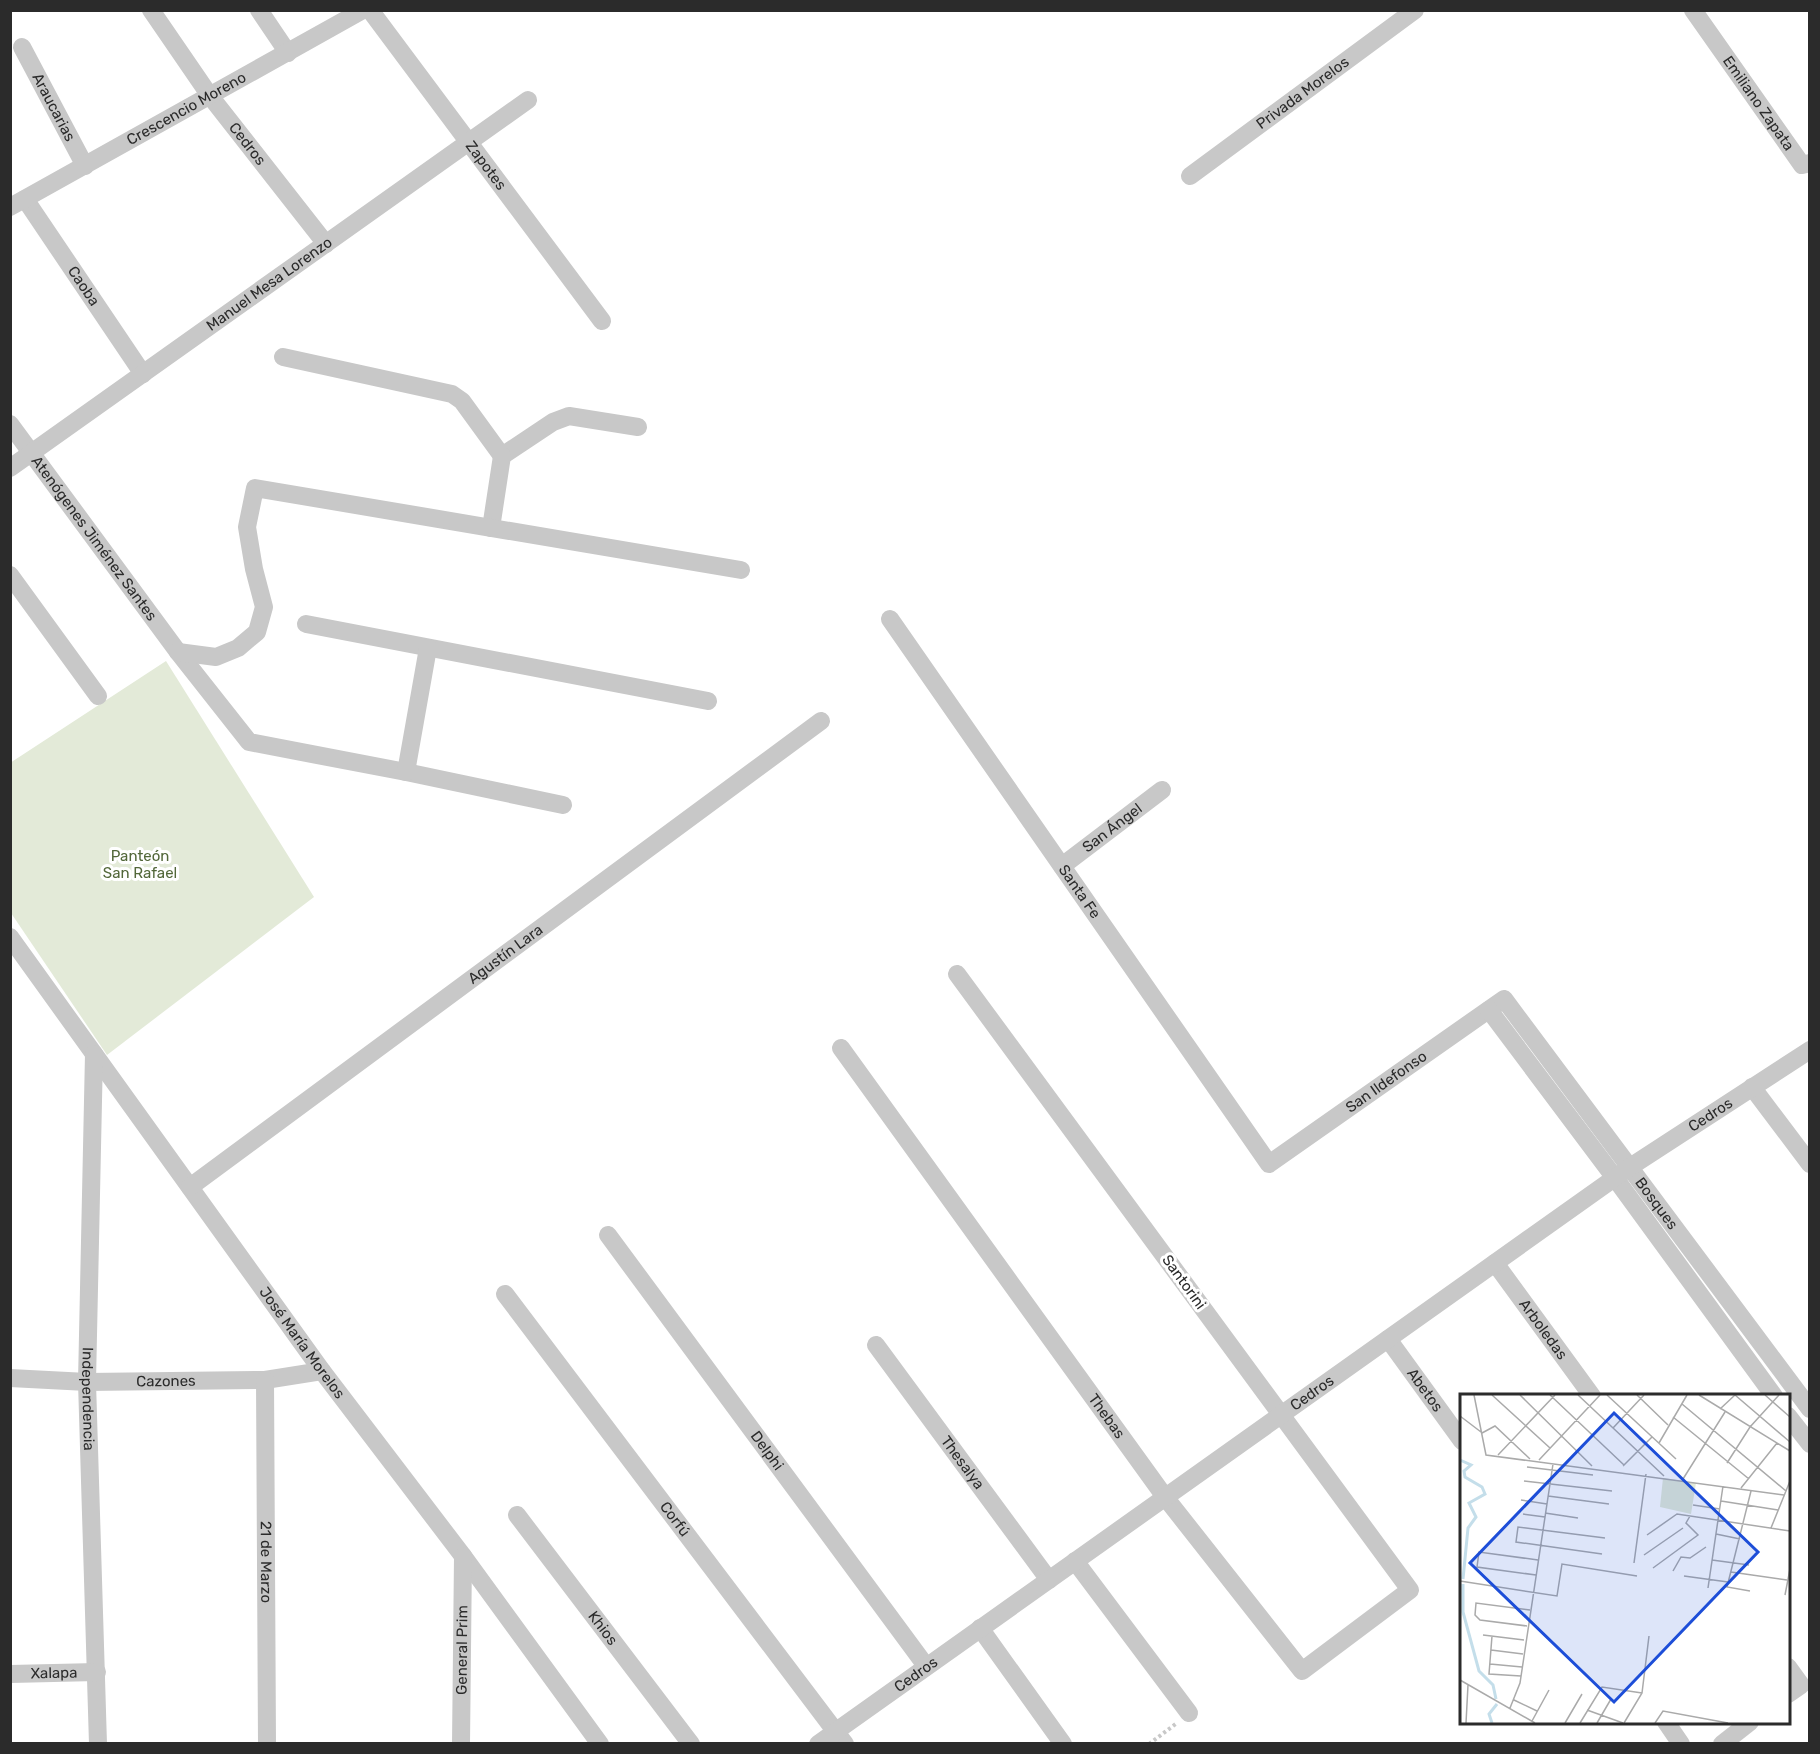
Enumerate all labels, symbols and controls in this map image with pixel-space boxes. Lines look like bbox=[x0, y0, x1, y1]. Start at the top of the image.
street label: Emiliano Zapata bbox=[1719, 52, 1798, 154]
street label: Privada Morelos bbox=[1253, 53, 1353, 133]
street label: Crescencio Moreno bbox=[124, 68, 249, 149]
street label: Araucarias bbox=[28, 70, 79, 145]
street label: Cedros bbox=[225, 119, 270, 169]
street label: Zapotes bbox=[462, 137, 510, 194]
street label: Manuel Mesa Lorenzo bbox=[203, 233, 336, 335]
street label: Caoba bbox=[64, 263, 103, 309]
street label: Atenógenes Jiménez Santes bbox=[28, 452, 161, 624]
street label: San Ángel bbox=[1079, 799, 1146, 856]
park label: Panteón San Rafael bbox=[103, 847, 177, 882]
street label: Santa Fe bbox=[1055, 861, 1104, 922]
street label: Agustín Lara bbox=[464, 921, 546, 988]
street label: San Ildefonso bbox=[1342, 1047, 1430, 1116]
street label: Cedros bbox=[1685, 1094, 1736, 1136]
street label: Bosques bbox=[1631, 1174, 1682, 1233]
street label: Santorini bbox=[1158, 1251, 1210, 1313]
street label: José María Morelos bbox=[255, 1283, 349, 1403]
street label: Arboledas bbox=[1515, 1296, 1571, 1363]
street label: Independencia bbox=[78, 1347, 98, 1451]
street label: Abetos bbox=[1403, 1365, 1447, 1416]
street label: Cedros bbox=[1287, 1371, 1338, 1415]
street label: Cazones bbox=[136, 1372, 196, 1390]
street label: Thebas bbox=[1084, 1390, 1129, 1442]
inset map bbox=[1460, 1394, 1790, 1724]
street label: Delphi bbox=[747, 1428, 787, 1474]
street label: Thesalya bbox=[937, 1432, 988, 1493]
street label: Corfú bbox=[656, 1498, 694, 1540]
street label: 21 de Marzo bbox=[257, 1521, 275, 1603]
street label: General Prim bbox=[453, 1605, 471, 1695]
street label: Khios bbox=[584, 1607, 622, 1649]
street label: Cedros bbox=[891, 1653, 941, 1696]
street label: Xalapa bbox=[30, 1663, 78, 1683]

